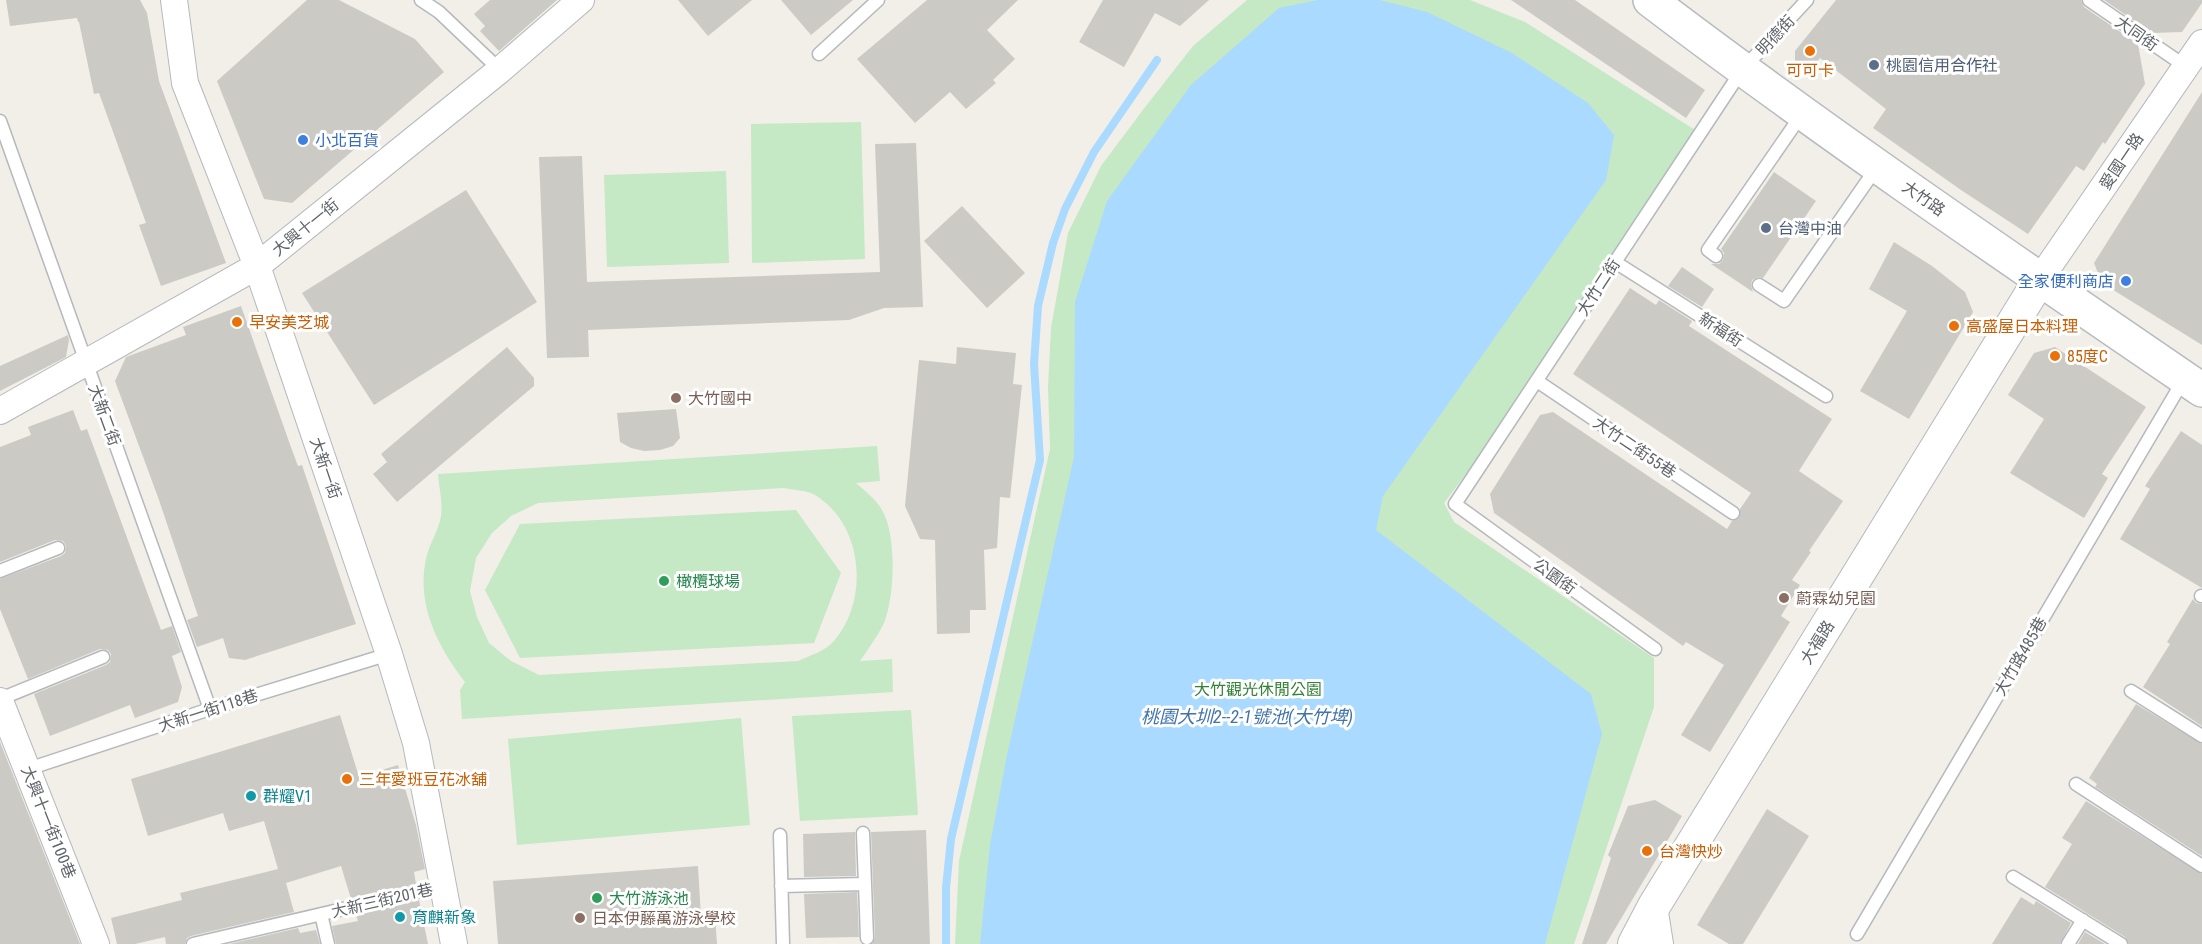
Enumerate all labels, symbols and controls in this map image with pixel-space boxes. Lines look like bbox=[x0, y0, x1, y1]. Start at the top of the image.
street label: 明德街 bbox=[1752, 11, 1799, 59]
street label: 大同街 bbox=[2112, 12, 2162, 55]
marker: 可可卡 bbox=[1803, 44, 1817, 58]
place label: 桃園信用合作社 bbox=[1886, 56, 1998, 75]
marker: 桃園信用合作社 bbox=[1867, 58, 1881, 72]
place label: 可可卡 bbox=[1786, 61, 1834, 80]
street label: 愛國一路 bbox=[2096, 129, 2147, 193]
place label: 小北百貨 bbox=[315, 131, 379, 150]
marker: 小北百貨 bbox=[296, 133, 310, 147]
street label: 大竹路 bbox=[1899, 177, 1949, 220]
street label: 大興十一街 bbox=[268, 195, 342, 260]
place label: 台灣中油 bbox=[1778, 219, 1842, 238]
marker: 台灣中油 bbox=[1759, 221, 1773, 235]
street label: 大竹二街 bbox=[1573, 255, 1624, 319]
place label: 全家便利商店 bbox=[2018, 272, 2114, 291]
marker: 全家便利商店 bbox=[2119, 274, 2133, 288]
street label: 新福街 bbox=[1695, 308, 1746, 350]
place label: 早安美芝城 bbox=[249, 313, 329, 332]
marker: 早安美芝城 bbox=[230, 315, 244, 329]
place label: 高盛屋日本料理 bbox=[1966, 317, 2078, 336]
marker: 高盛屋日本料理 bbox=[1947, 319, 1961, 333]
place label: 85度C bbox=[2067, 347, 2108, 366]
marker: 85度C bbox=[2048, 349, 2062, 363]
street label: 大新二街 bbox=[85, 382, 124, 448]
place label: 大竹國中 bbox=[688, 389, 752, 408]
marker: 大竹國中 bbox=[669, 391, 683, 405]
street label: 大竹二街55巷 bbox=[1590, 413, 1680, 482]
street label: 大新一街 bbox=[306, 435, 345, 502]
street label: 公園街 bbox=[1530, 555, 1580, 598]
place label: 橄欖球場 bbox=[676, 572, 740, 591]
marker: 橄欖球場 bbox=[657, 574, 671, 588]
place label: 蔚霖幼兒園 bbox=[1796, 589, 1876, 608]
marker: 蔚霖幼兒園 bbox=[1777, 591, 1791, 605]
street label: 大竹路485巷 bbox=[1990, 614, 2051, 699]
street label: 大福路 bbox=[1797, 617, 1838, 668]
park label: 大竹觀光休閒公園 bbox=[1194, 680, 1322, 699]
street label: 大新一街118巷 bbox=[156, 685, 260, 736]
water label: 桃園大圳2--2-1號池(大竹埤) bbox=[1141, 706, 1353, 728]
street label: 大興十一街100巷 bbox=[17, 763, 80, 881]
place label: 三年愛班豆花冰舖 bbox=[359, 770, 487, 789]
marker: 三年愛班豆花冰舖 bbox=[340, 772, 354, 786]
place label: 群耀V1 bbox=[263, 787, 312, 806]
marker: 群耀V1 bbox=[244, 789, 258, 803]
place label: 台灣快炒 bbox=[1659, 842, 1723, 861]
marker: 台灣快炒 bbox=[1640, 844, 1654, 858]
street label: 大新三街201巷 bbox=[329, 880, 435, 921]
place label: 大竹游泳池 bbox=[609, 889, 689, 908]
marker: 大竹游泳池 bbox=[590, 891, 604, 905]
place label: 育麒新象 bbox=[412, 908, 476, 927]
place label: 日本伊藤萬游泳學校 bbox=[592, 909, 736, 928]
marker: 育麒新象 bbox=[393, 910, 407, 924]
marker: 日本伊藤萬游泳學校 bbox=[573, 911, 587, 925]

